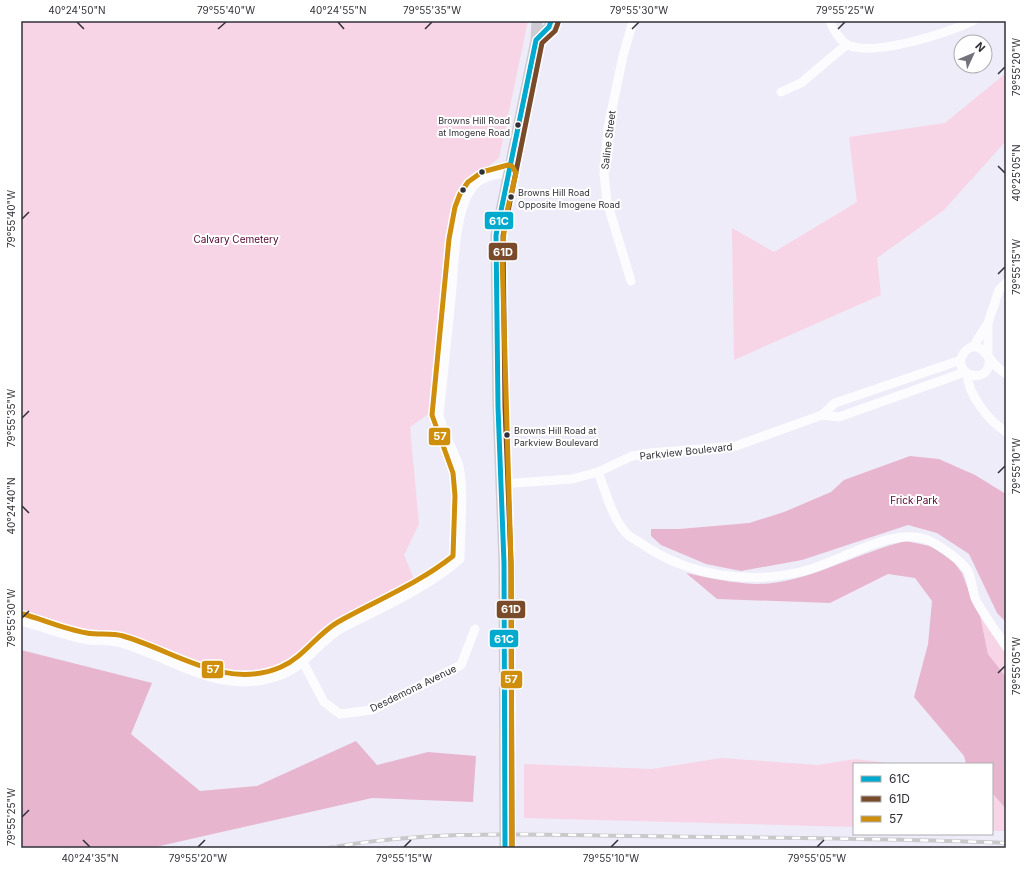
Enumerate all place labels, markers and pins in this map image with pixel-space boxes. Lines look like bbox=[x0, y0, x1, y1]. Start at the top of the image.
place label: Browns Hill Road at Imogene Road bbox=[438, 115, 510, 138]
marker: Browns Hill Road at Imogene Road bbox=[513, 120, 523, 130]
unlabelled marker bbox=[477, 167, 487, 177]
unlabelled marker bbox=[458, 185, 468, 195]
place label: Browns Hill Road Opposite Imogene Road bbox=[518, 187, 620, 210]
marker: Browns Hill Road Opposite Imogene Road bbox=[506, 192, 516, 202]
place label: Browns Hill Road at Parkview Boulevard bbox=[514, 425, 598, 448]
marker: Browns Hill Road at Parkview Boulevard bbox=[502, 430, 512, 440]

